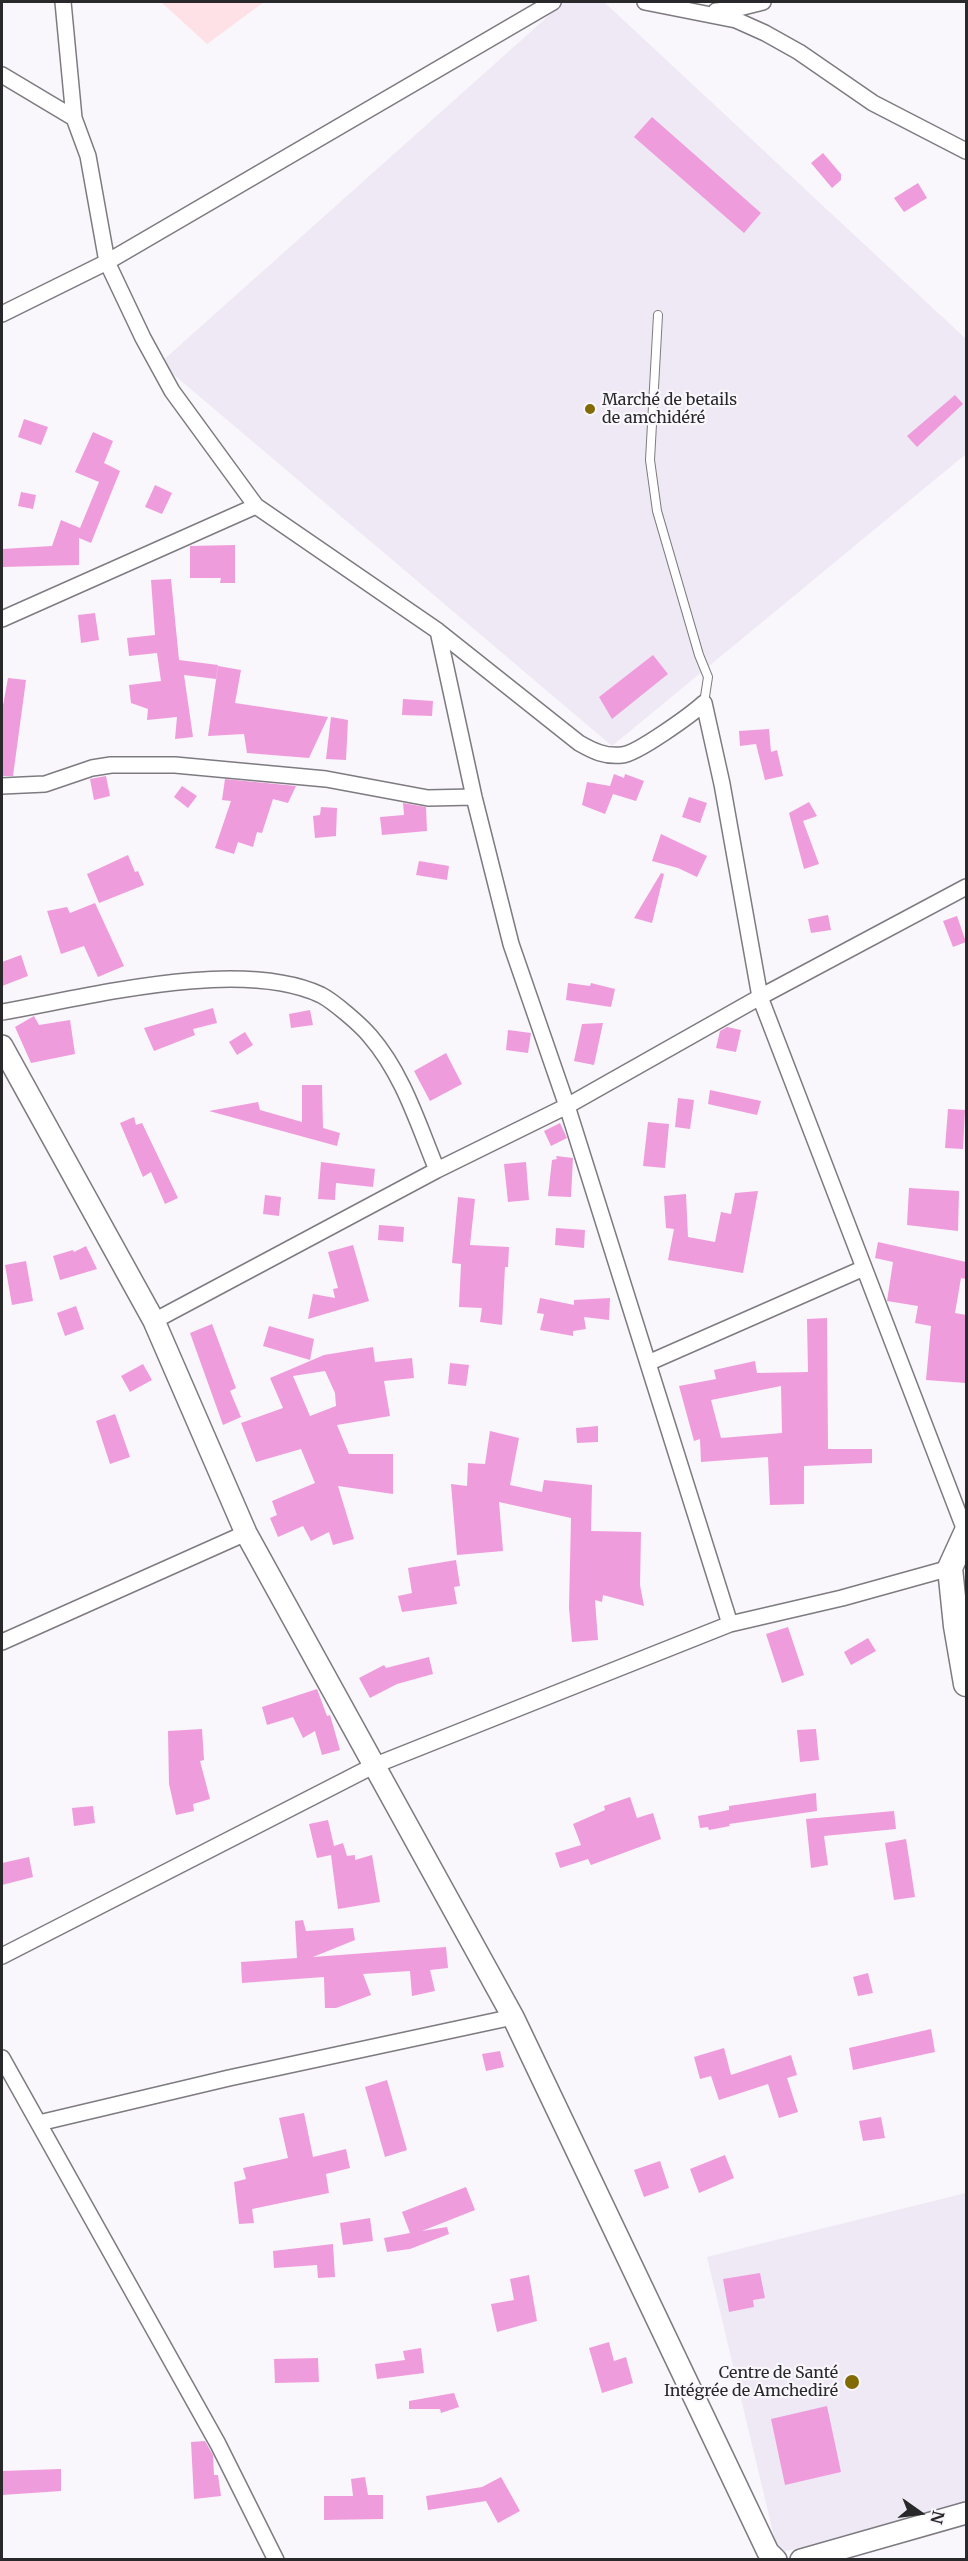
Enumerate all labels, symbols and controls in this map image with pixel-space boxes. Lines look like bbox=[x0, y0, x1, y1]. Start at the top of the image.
place label: Marché de betails de amchidéré bbox=[602, 390, 737, 428]
marker: Marché de betails de amchidéré bbox=[583, 402, 597, 416]
place label: Centre de Santé Intégrée de Amchediré bbox=[664, 2363, 838, 2401]
marker: Centre de Santé Intégrée de Amchediré bbox=[843, 2373, 861, 2391]
north arrow bbox=[890, 2483, 950, 2543]
text: N bbox=[926, 2509, 949, 2526]

